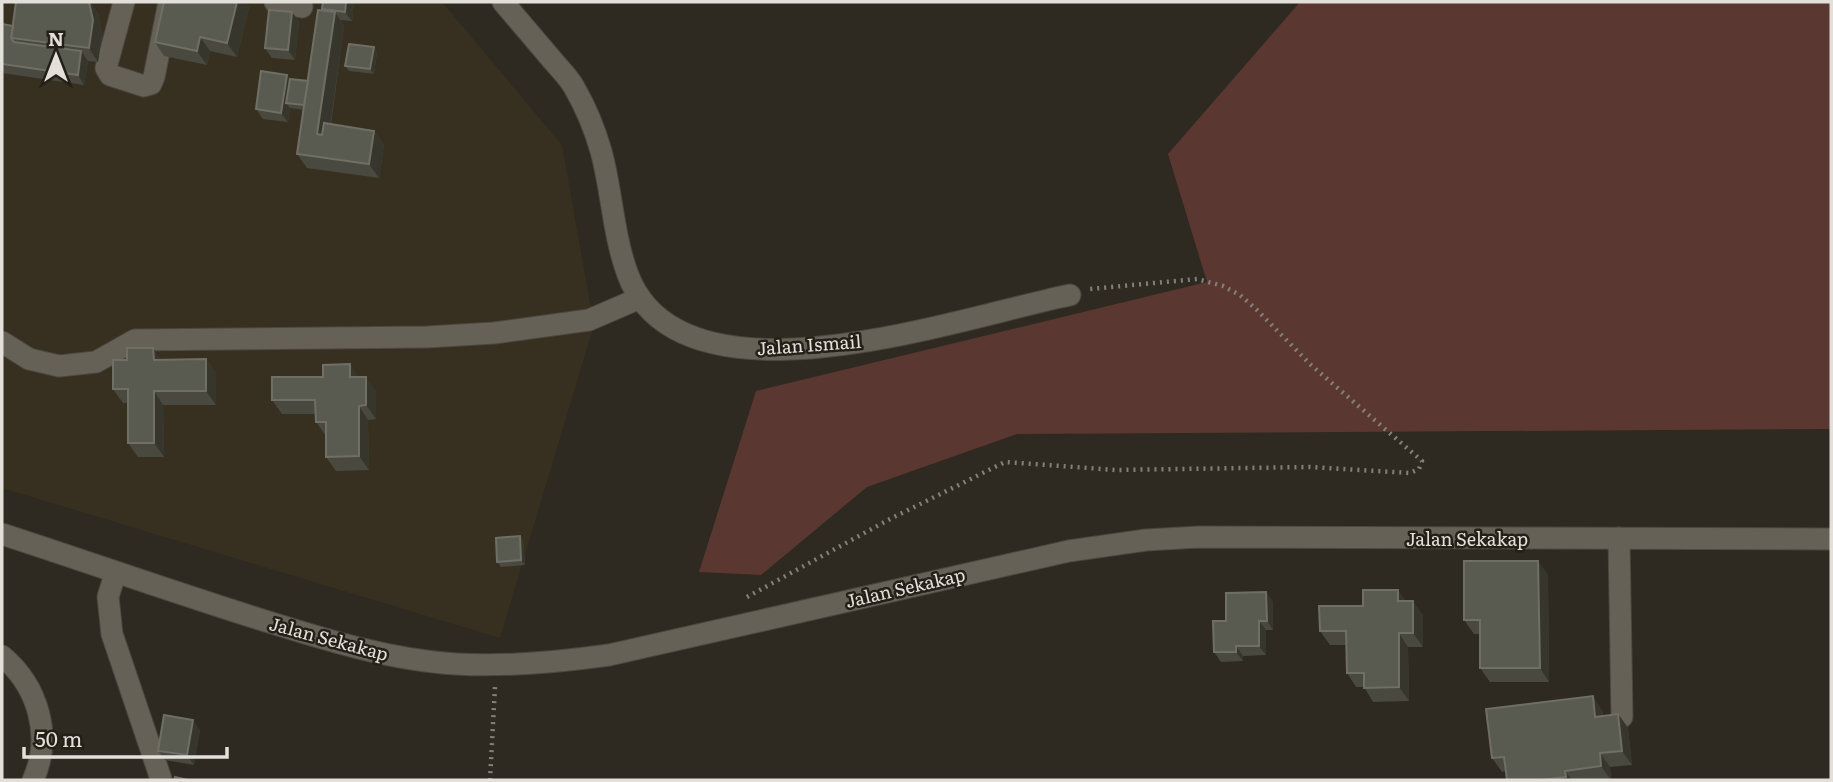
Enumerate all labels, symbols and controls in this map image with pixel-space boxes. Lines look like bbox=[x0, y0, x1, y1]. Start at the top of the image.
north arrow bbox=[21, 21, 91, 91]
text: N bbox=[48, 24, 64, 52]
street label: Jalan Ismail bbox=[756, 327, 862, 361]
street label: Jalan Sekakap bbox=[1406, 525, 1528, 552]
street label: Jalan Sekakap bbox=[842, 560, 968, 614]
street label: Jalan Sekakap bbox=[267, 609, 391, 667]
scale bar bbox=[24, 716, 228, 760]
text: 50 m bbox=[35, 722, 82, 753]

